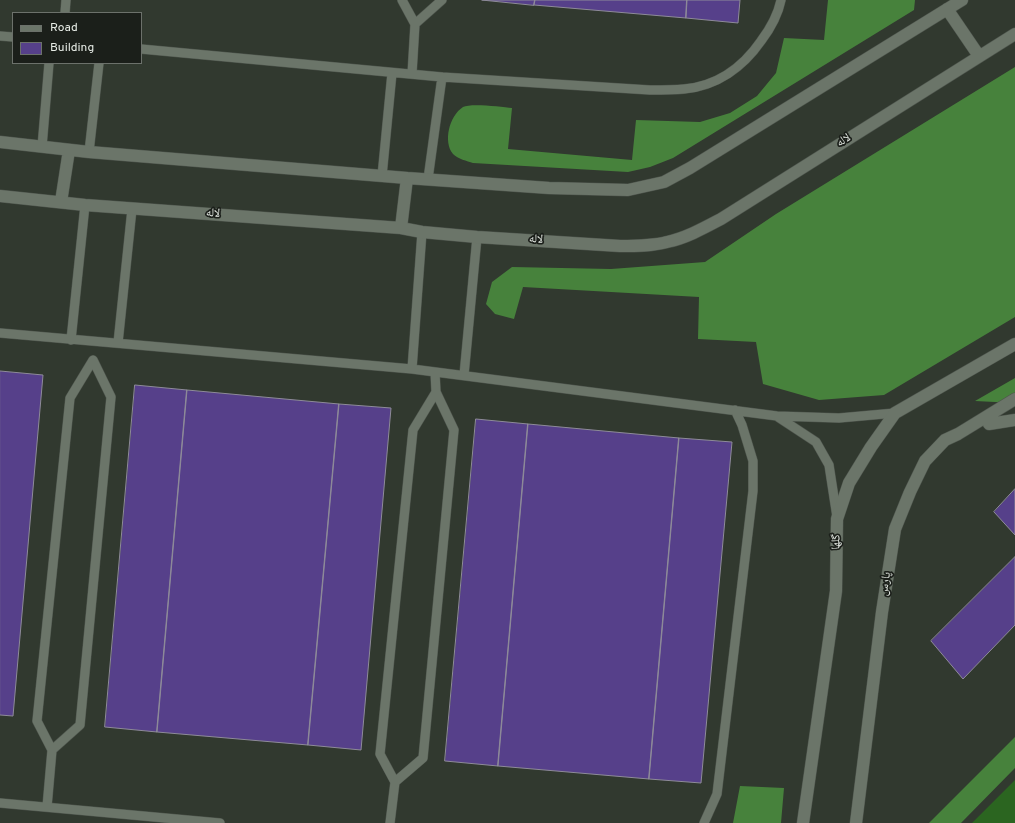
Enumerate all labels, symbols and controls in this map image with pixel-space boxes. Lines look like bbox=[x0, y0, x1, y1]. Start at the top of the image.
legend bbox=[12, 12, 142, 64]
text: Road bbox=[50, 20, 78, 36]
text: Building bbox=[50, 40, 94, 56]
street label: لاله bbox=[834, 131, 854, 151]
street label: لاله bbox=[205, 206, 221, 222]
street label: لاله bbox=[528, 232, 544, 248]
street label: گلها bbox=[830, 534, 844, 550]
street label: پارس bbox=[877, 571, 895, 597]

